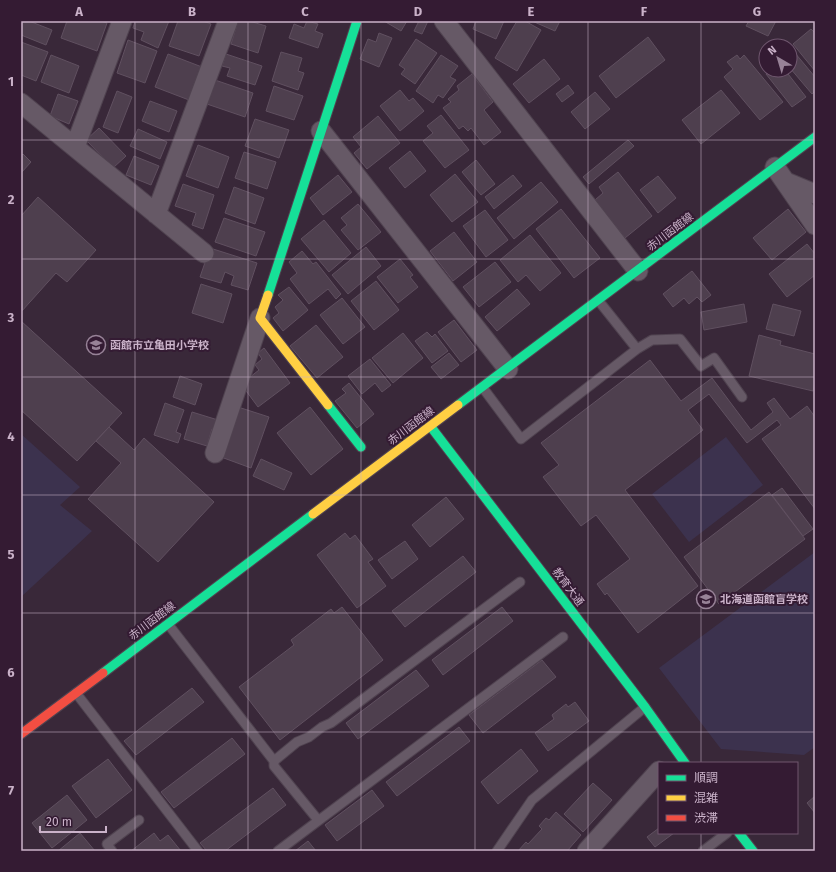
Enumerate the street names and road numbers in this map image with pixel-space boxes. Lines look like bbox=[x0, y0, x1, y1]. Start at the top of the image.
street label: 赤川函館線 bbox=[644, 210, 696, 254]
street label: 赤川函館線 bbox=[385, 404, 437, 448]
street label: 教育大通 bbox=[550, 566, 586, 608]
street label: 赤川函館線 bbox=[126, 599, 178, 643]

